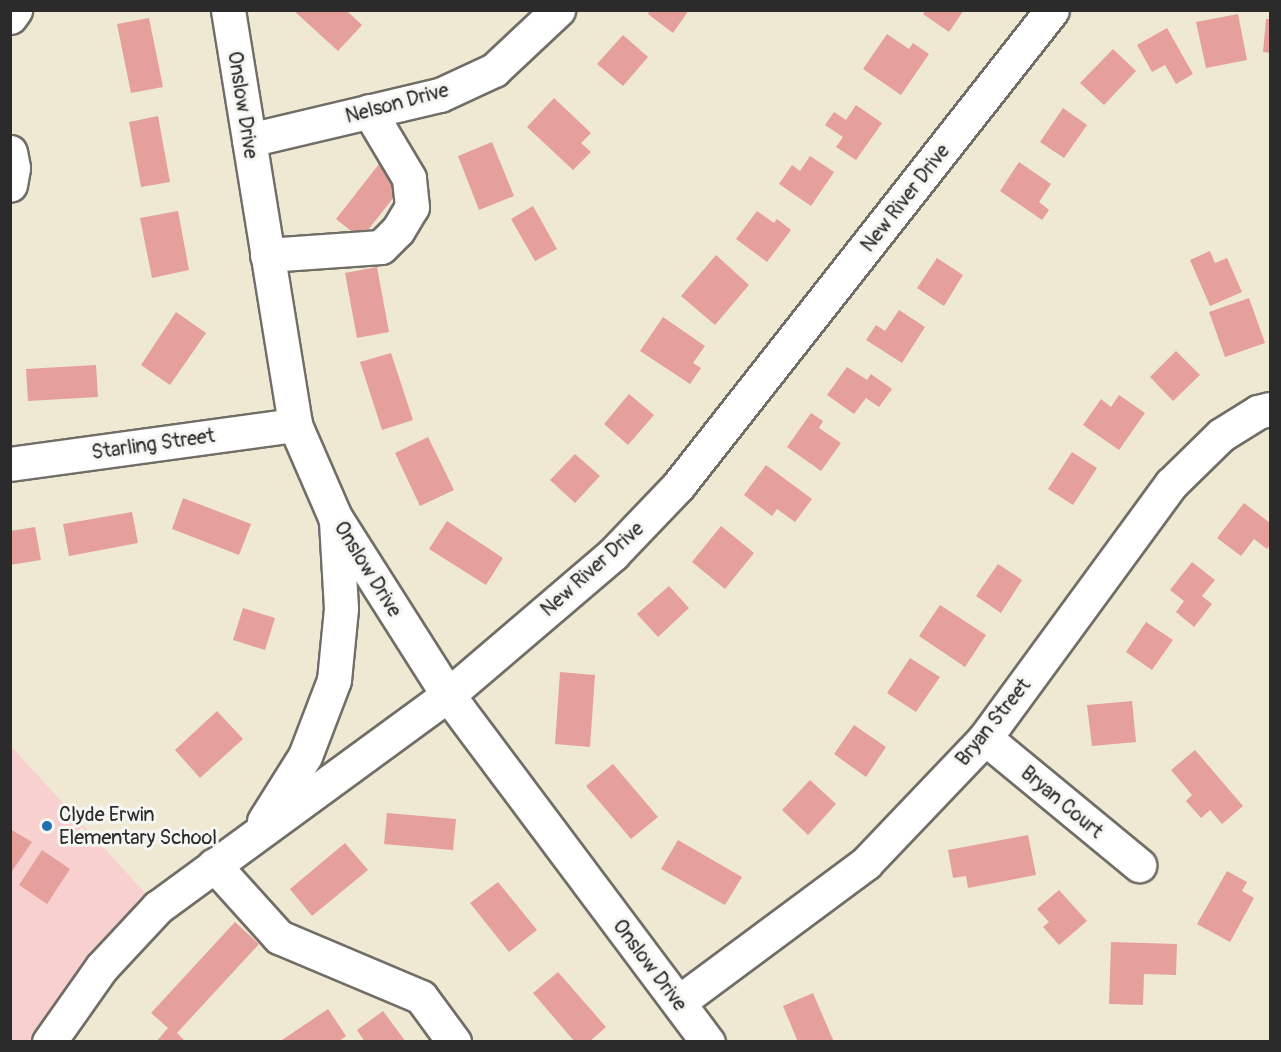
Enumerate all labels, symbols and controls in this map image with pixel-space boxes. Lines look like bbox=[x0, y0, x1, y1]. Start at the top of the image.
street label: Onslow Drive bbox=[223, 50, 263, 160]
street label: Nelson Drive bbox=[343, 78, 451, 128]
street label: New River Drive bbox=[856, 139, 954, 257]
street label: Starling Street bbox=[90, 423, 216, 465]
street label: Onslow Drive bbox=[329, 517, 407, 621]
street label: New River Drive bbox=[536, 517, 648, 621]
street label: Bryan Street bbox=[950, 673, 1036, 771]
street label: Bryan Court bbox=[1016, 761, 1108, 843]
place label: Clyde Erwin Elementary School bbox=[59, 802, 217, 849]
marker: Clyde Erwin Elementary School bbox=[40, 819, 54, 833]
street label: Onslow Drive bbox=[608, 914, 692, 1016]

